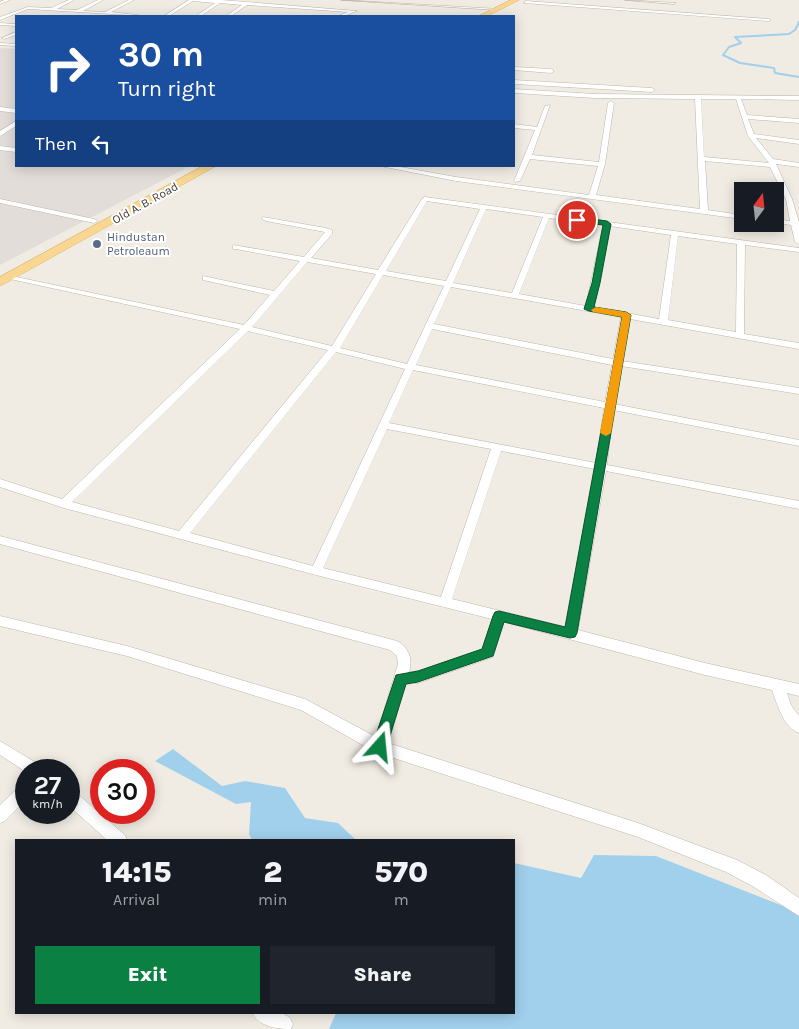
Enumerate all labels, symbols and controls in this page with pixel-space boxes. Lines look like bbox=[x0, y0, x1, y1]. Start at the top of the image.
text: 30 m bbox=[118, 34, 204, 75]
icon: right bbox=[35, 35, 100, 100]
text: Turn right bbox=[118, 76, 216, 102]
icon: left bbox=[87, 130, 115, 158]
text: Then bbox=[35, 133, 77, 155]
street label: Old A. B. Road bbox=[110, 179, 180, 227]
north arrow bbox=[734, 182, 784, 232]
map controls bbox=[734, 182, 784, 232]
pin bbox=[556, 199, 598, 241]
icon: arrive bbox=[563, 206, 591, 234]
place label: Hindustan Petroleaum bbox=[107, 230, 170, 258]
marker: Hindustan Petroleaum bbox=[91, 238, 103, 250]
position arrow bbox=[353, 720, 405, 772]
speed limit sign: 30 bbox=[90, 759, 155, 824]
text: 27 bbox=[34, 771, 61, 800]
text: km/h bbox=[32, 797, 63, 811]
text: 14:15 bbox=[102, 854, 171, 890]
text: 2 bbox=[263, 854, 282, 890]
text: 570 bbox=[374, 854, 428, 890]
text: Arrival bbox=[113, 890, 160, 909]
text: min bbox=[258, 890, 287, 909]
text: m bbox=[394, 890, 409, 909]
button: Exit bbox=[35, 946, 260, 1004]
button: Share bbox=[270, 946, 495, 1004]

